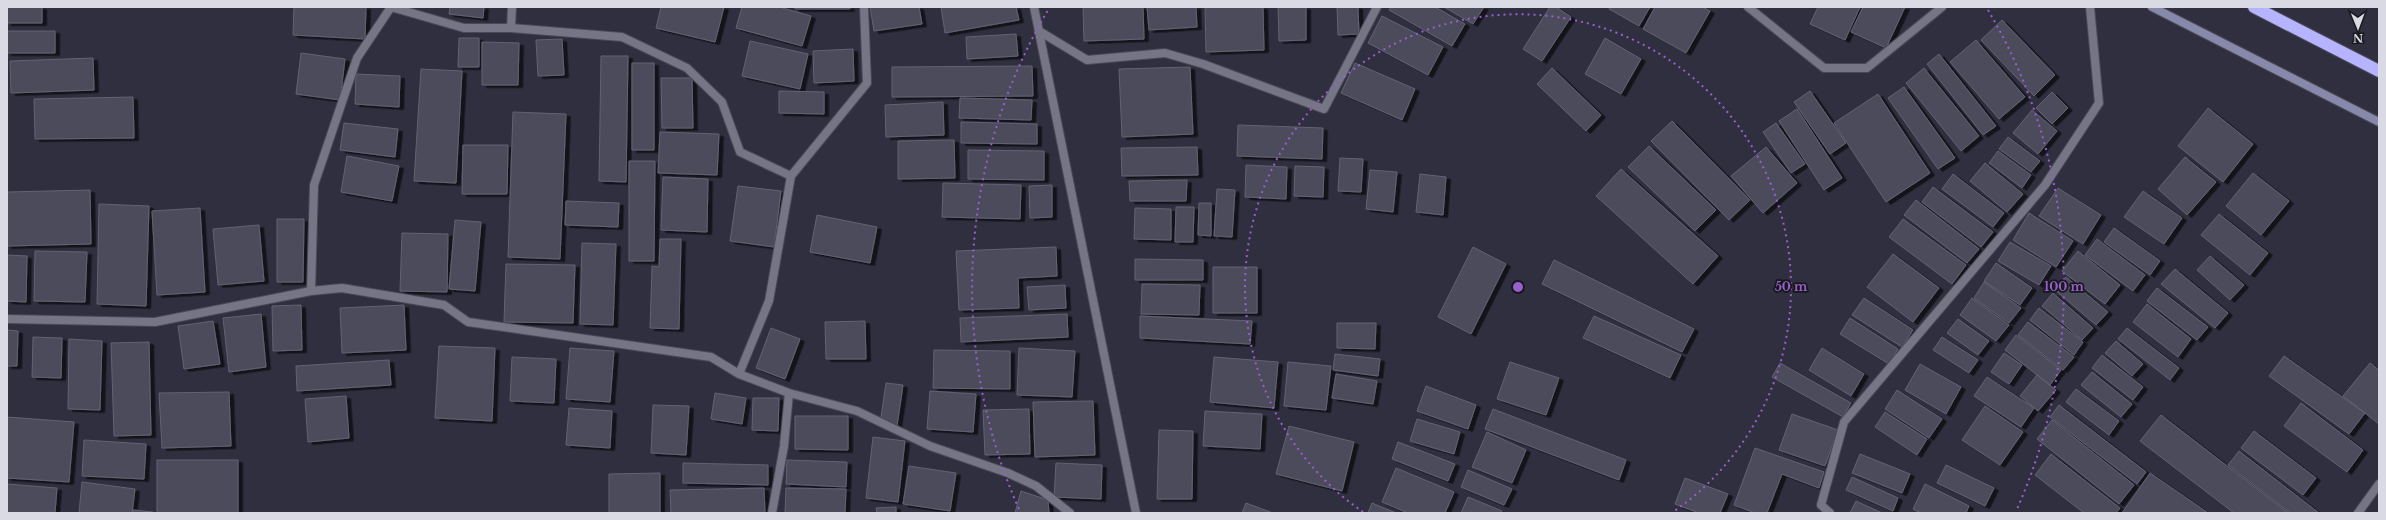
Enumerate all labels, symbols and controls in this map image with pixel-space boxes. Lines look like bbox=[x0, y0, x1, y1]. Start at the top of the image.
north arrow bbox=[2338, 8, 2378, 48]
text: N bbox=[2352, 31, 2363, 45]
text: 50 m bbox=[1775, 279, 1808, 294]
text: 100 m bbox=[2044, 279, 2085, 294]
centre of rings bbox=[1511, 280, 1525, 294]

